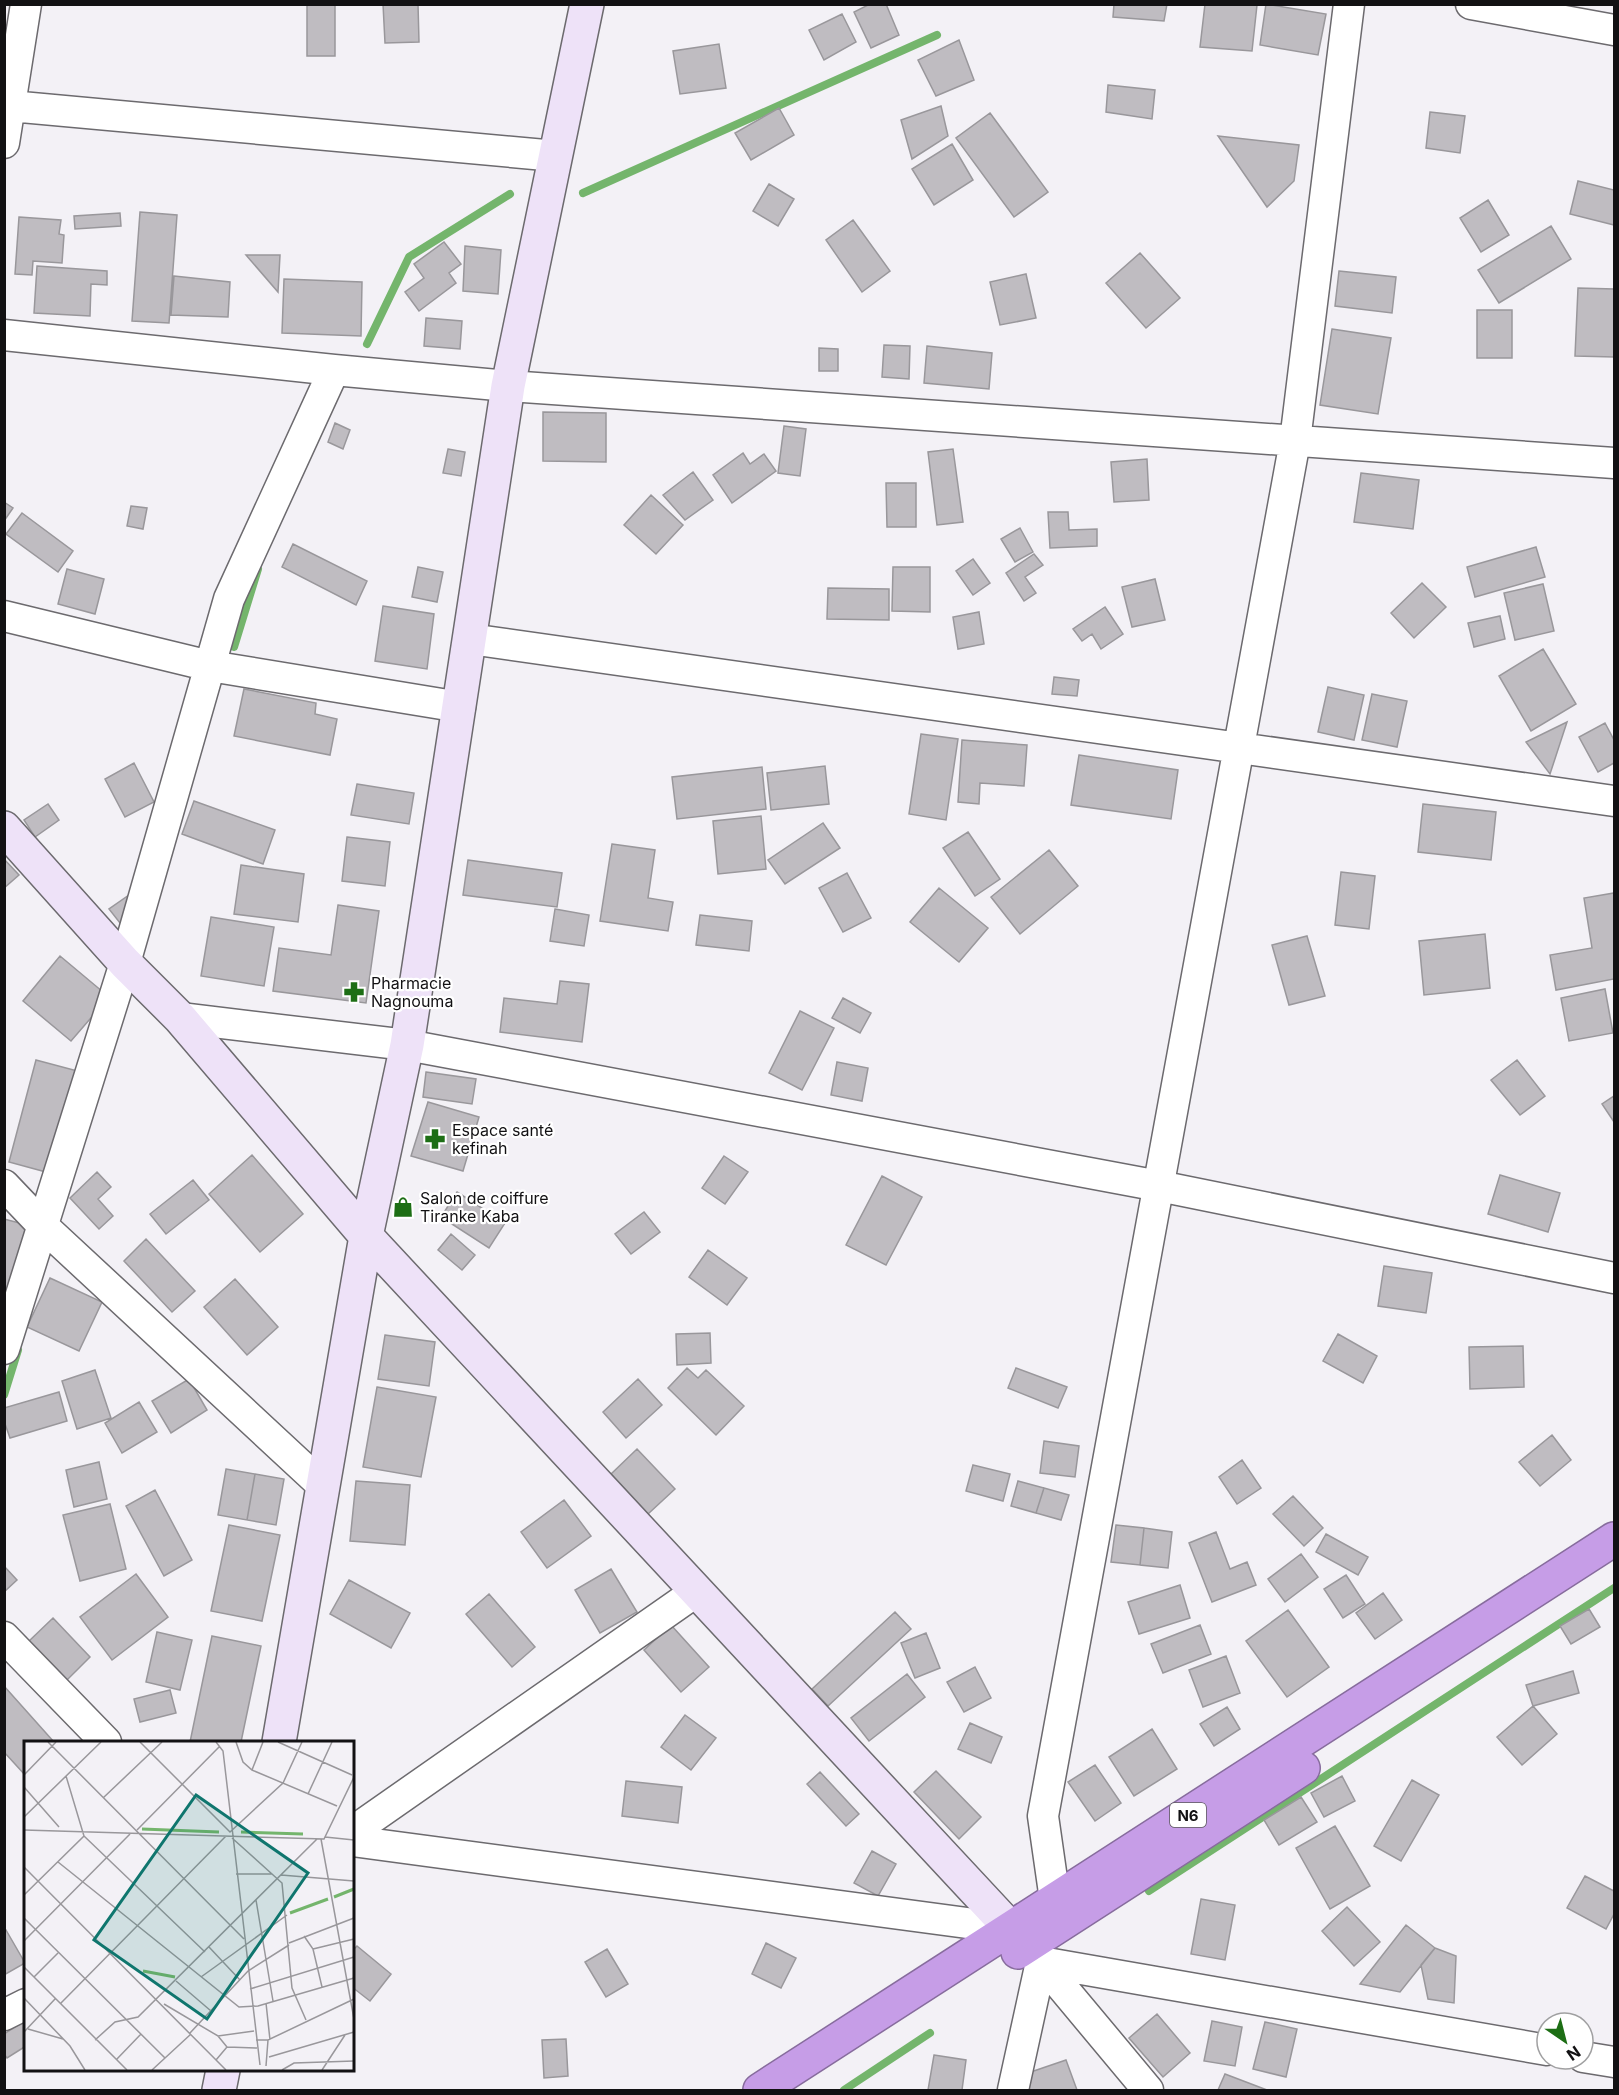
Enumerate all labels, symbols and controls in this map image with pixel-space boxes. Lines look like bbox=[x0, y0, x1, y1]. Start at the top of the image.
place label: Pharmacie Nagnouma bbox=[371, 973, 453, 1011]
pharmacy icon: Pharmacie Nagnouma bbox=[342, 980, 366, 1004]
place label: Espace santé kefinah bbox=[452, 1120, 553, 1158]
pharmacy icon: Espace santé kefinah bbox=[423, 1127, 447, 1151]
place label: Salon de coiffure Tiranke Kaba bbox=[420, 1188, 549, 1226]
shop icon: Salon de coiffure Tiranke Kaba bbox=[391, 1195, 415, 1219]
inset map bbox=[24, 1741, 354, 2071]
road number: N6 bbox=[1170, 1803, 1206, 1827]
north arrow bbox=[1535, 2011, 1595, 2071]
text: N bbox=[1563, 2042, 1584, 2065]

